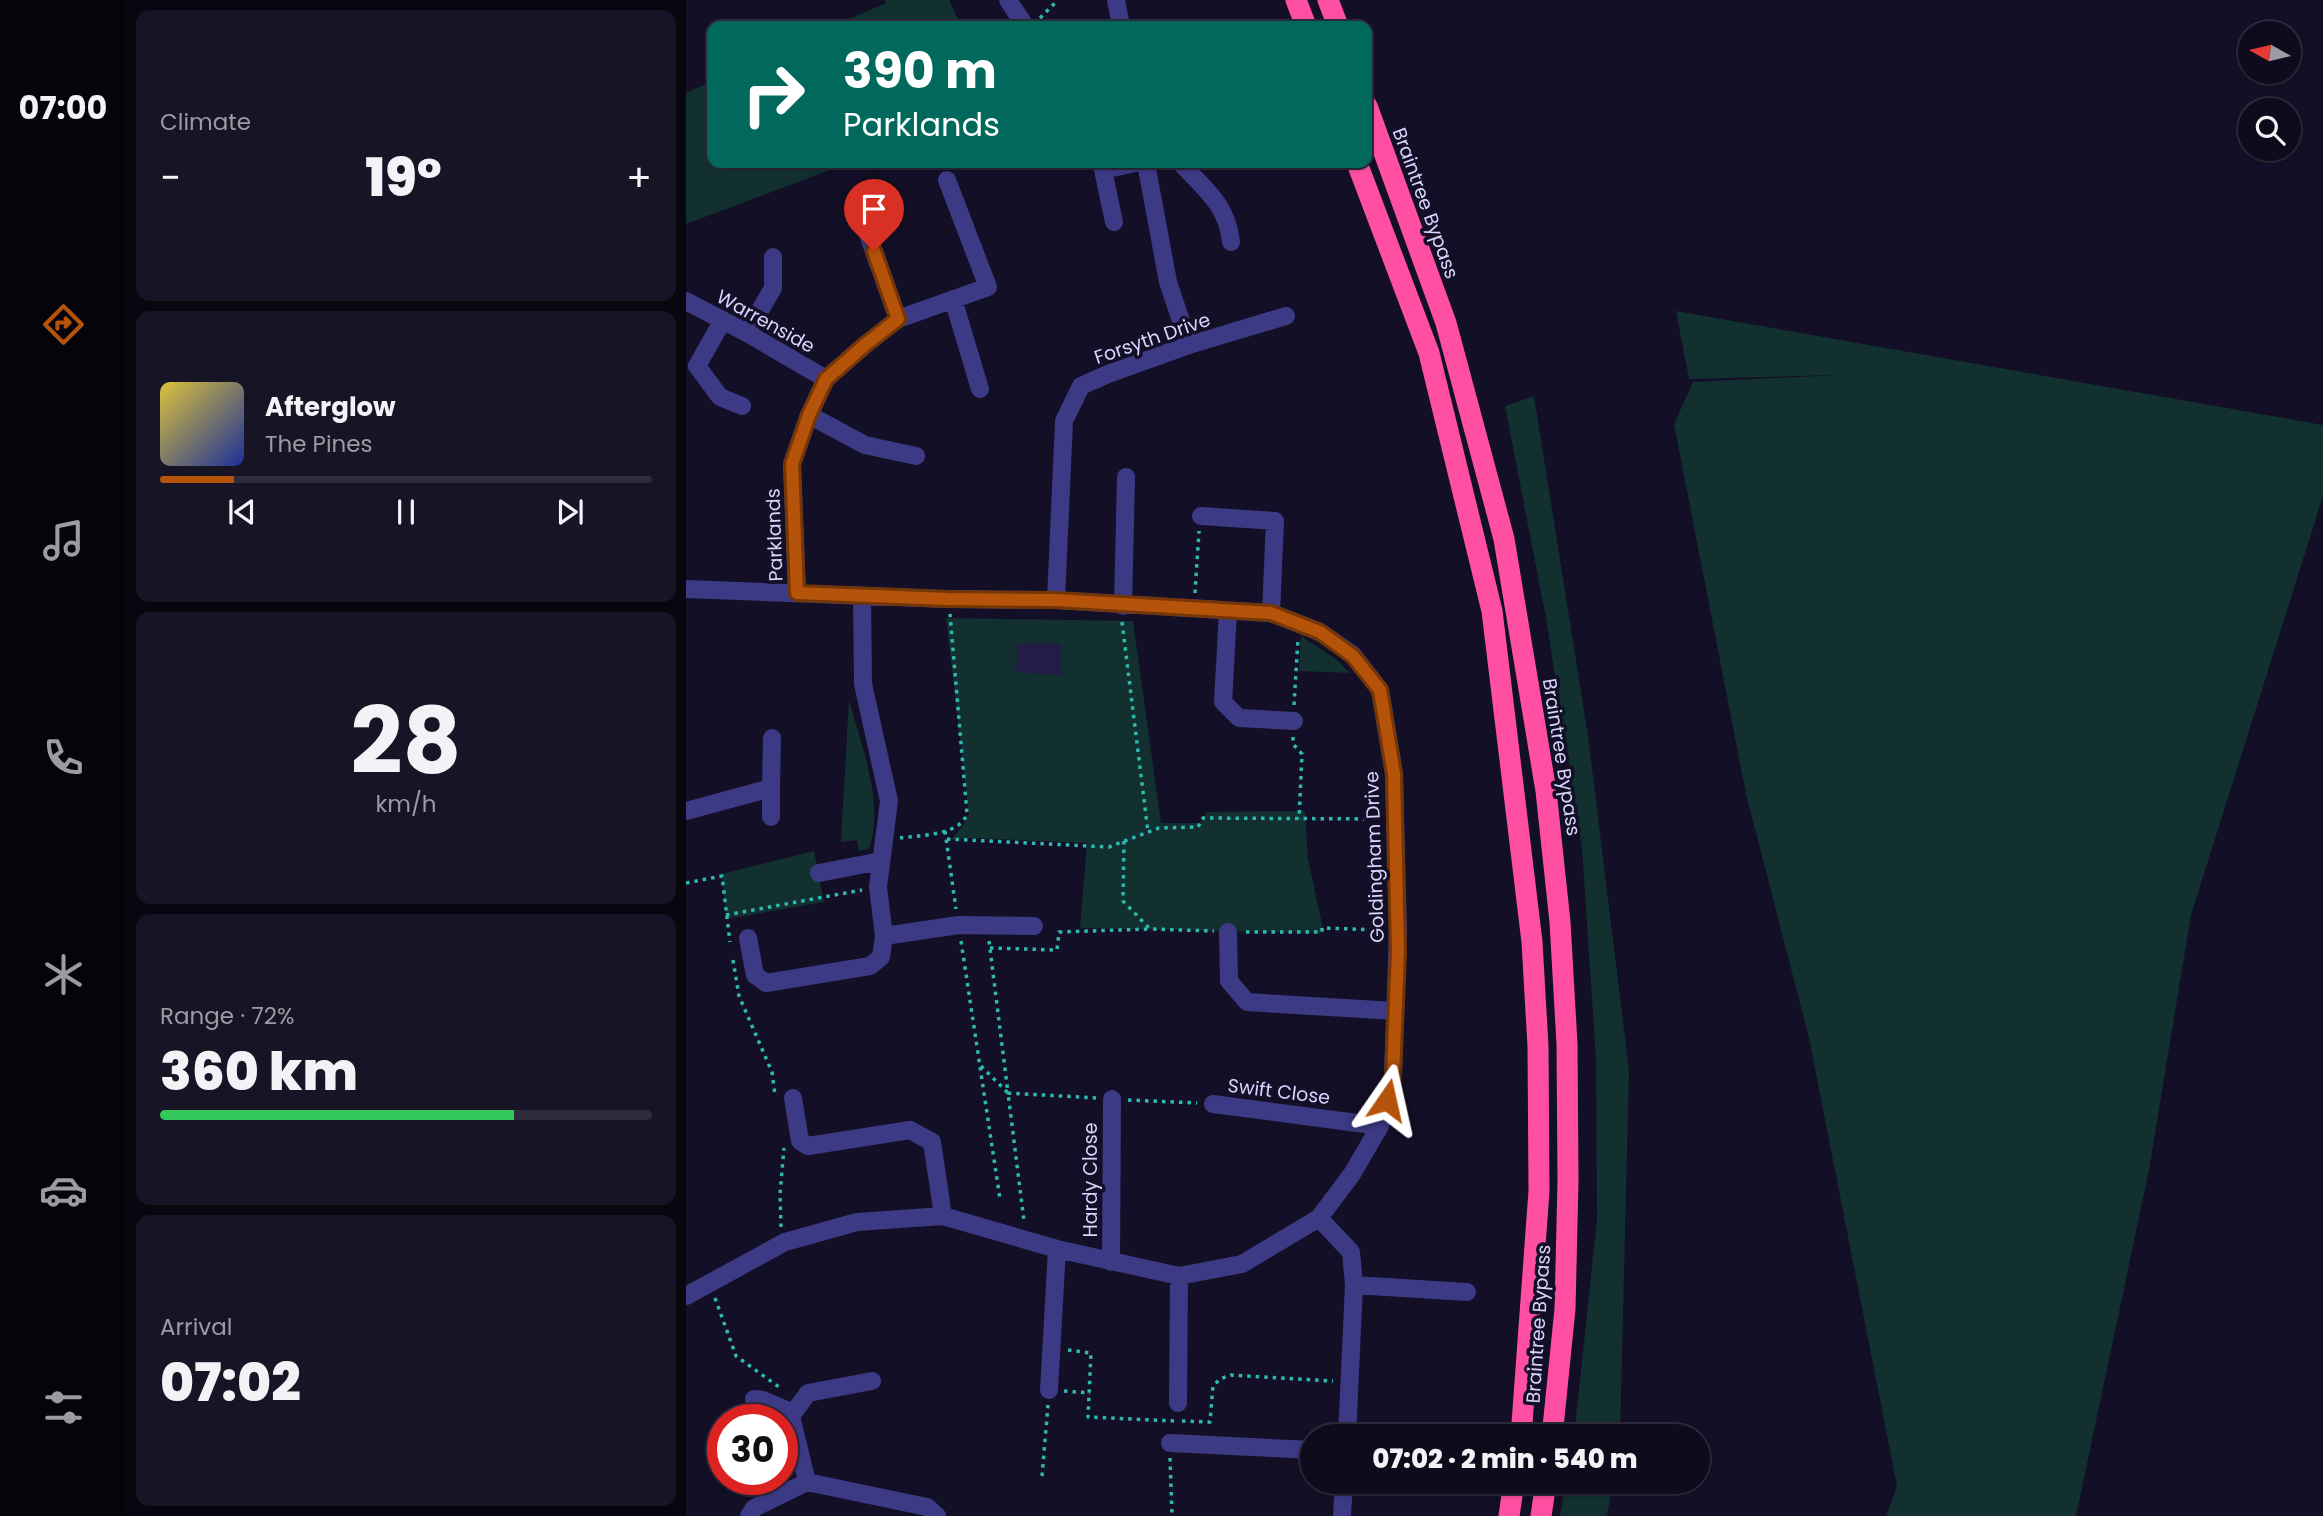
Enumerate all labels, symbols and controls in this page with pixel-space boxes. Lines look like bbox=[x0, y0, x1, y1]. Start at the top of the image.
north arrow bbox=[2238, 21, 2301, 84]
map controls bbox=[2238, 21, 2301, 161]
text: 390 m bbox=[843, 37, 997, 105]
icon: right bbox=[728, 49, 819, 140]
text: 07:00 bbox=[19, 85, 107, 130]
button: search bbox=[2238, 98, 2301, 161]
text: Parklands bbox=[843, 102, 1000, 147]
text: Climate bbox=[160, 106, 251, 138]
street label: Braintree Bypass bbox=[1386, 124, 1465, 282]
text: 19° bbox=[365, 141, 442, 214]
text: − bbox=[160, 151, 181, 204]
text: + bbox=[626, 151, 652, 204]
pin bbox=[844, 179, 904, 251]
icon: arrive bbox=[855, 190, 893, 228]
street label: Warrenside bbox=[712, 283, 820, 360]
icon: directions bbox=[39, 300, 88, 349]
street label: Forsyth Drive bbox=[1090, 306, 1214, 371]
text: Afterglow bbox=[265, 389, 396, 425]
text: The Pines bbox=[265, 428, 373, 460]
street label: Parklands bbox=[759, 488, 790, 582]
icon: previous bbox=[223, 493, 261, 531]
icon: pause bbox=[387, 493, 425, 531]
icon: next bbox=[551, 493, 589, 531]
icon: music bbox=[39, 516, 88, 565]
street label: Braintree Bypass bbox=[1536, 676, 1587, 838]
text: 28 bbox=[351, 677, 461, 805]
icon: phone bbox=[39, 733, 88, 782]
street label: Goldingham Drive bbox=[1358, 771, 1391, 943]
text: km/h bbox=[375, 788, 437, 820]
icon: climate bbox=[39, 950, 88, 999]
text: Range · 72% bbox=[160, 1000, 294, 1032]
text: 360 km bbox=[160, 1035, 358, 1108]
position arrow bbox=[1350, 1063, 1424, 1137]
street label: Swift Close bbox=[1226, 1072, 1332, 1111]
street label: Hardy Close bbox=[1077, 1123, 1104, 1237]
icon: car bbox=[39, 1166, 88, 1215]
street label: Braintree Bypass bbox=[1519, 1244, 1558, 1404]
text: Arrival bbox=[160, 1311, 232, 1343]
text: 07:02 bbox=[160, 1346, 301, 1419]
icon: filters bbox=[39, 1383, 88, 1432]
speed limit sign: 30 bbox=[707, 1404, 798, 1495]
text: 07:02 · 2 min · 540 m bbox=[1372, 1441, 1638, 1477]

